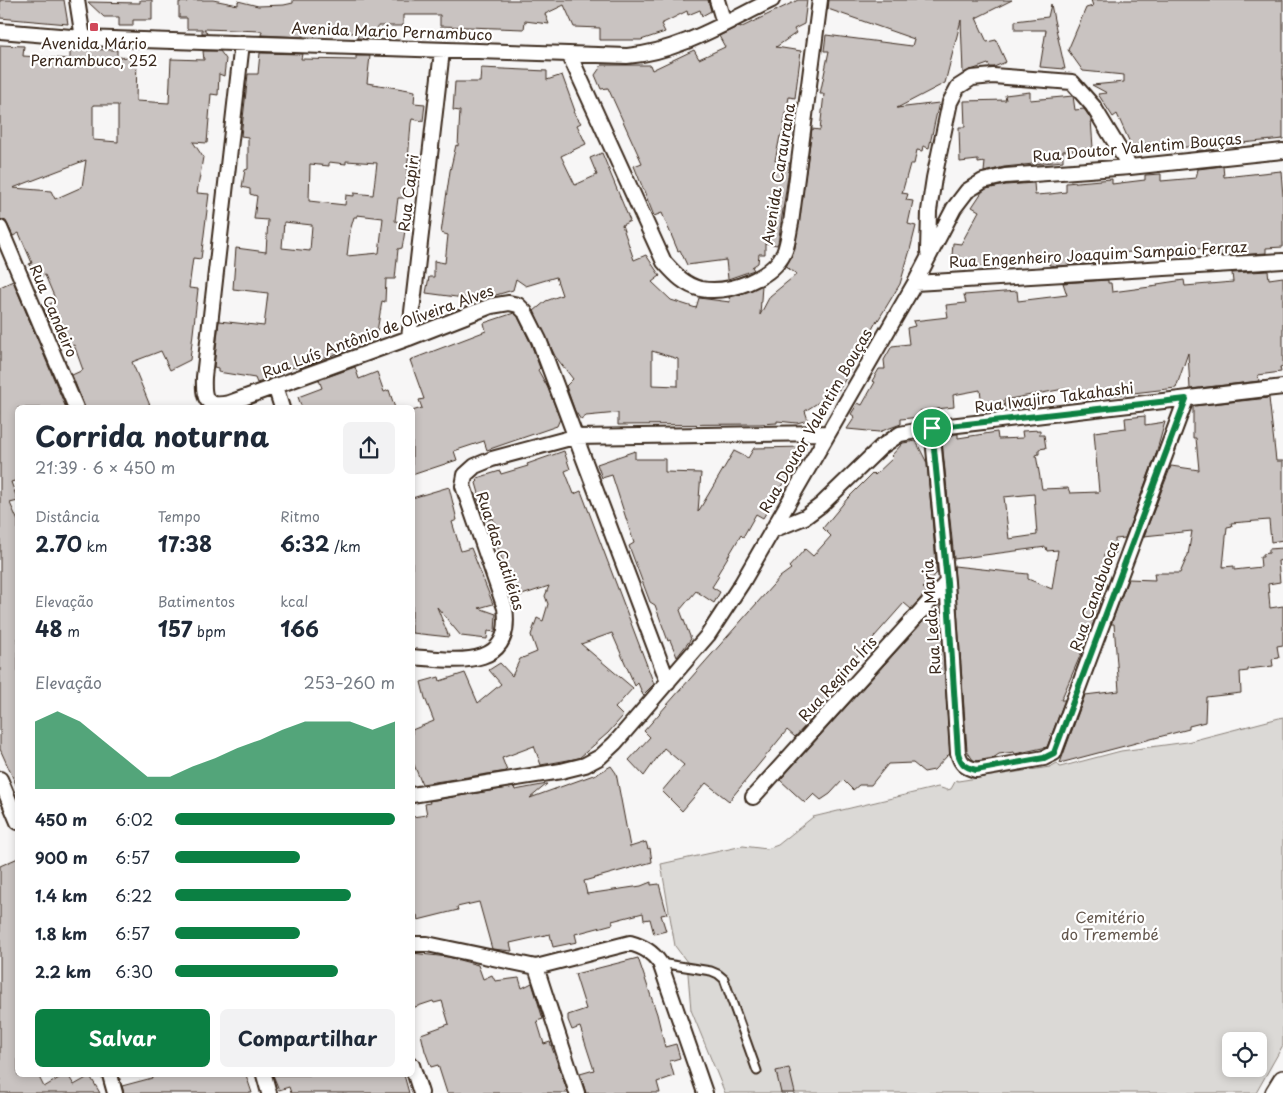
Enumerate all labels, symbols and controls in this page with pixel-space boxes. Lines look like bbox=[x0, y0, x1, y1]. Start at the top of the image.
street label: Avenida Mario Pernambuco bbox=[291, 15, 493, 46]
marker: Avenida Mário Pernambuco, 252 bbox=[88, 21, 100, 33]
place label: Avenida Mário Pernambuco, 252 bbox=[31, 31, 157, 71]
street label: Avenida Caraurana bbox=[755, 101, 800, 246]
street label: Rua Doutor Valentim Bouças bbox=[1031, 126, 1242, 167]
street label: Rua Capiri bbox=[391, 153, 424, 233]
street label: Rua Engenheiro Joaquim Sampaio Ferraz bbox=[948, 234, 1248, 273]
street label: Rua Candeiro bbox=[25, 261, 84, 360]
street label: Rua Luís Antônio de Oliveira Alves bbox=[258, 278, 497, 383]
street label: Rua Doutor Valentim Bouças bbox=[752, 324, 877, 517]
street label: Rua Iwajiro Takahashi bbox=[973, 375, 1135, 418]
pin bbox=[911, 407, 953, 449]
text: Corrida noturna bbox=[35, 414, 269, 457]
icon: arrive bbox=[918, 414, 946, 442]
button: share bbox=[343, 422, 395, 474]
text: 21:39 · 6 × 450 m bbox=[35, 455, 175, 479]
street label: Rua das Catiléias bbox=[471, 488, 532, 613]
text: Distância bbox=[35, 506, 100, 527]
text: Tempo bbox=[158, 506, 200, 527]
text: Ritmo bbox=[280, 506, 320, 527]
text: 2.70 bbox=[35, 527, 82, 559]
text: 17:38 bbox=[158, 527, 212, 559]
text: 6:32 bbox=[280, 527, 329, 559]
text: km bbox=[82, 536, 108, 557]
text: /km bbox=[329, 536, 361, 557]
street label: Rua Canabuoca bbox=[1063, 536, 1124, 654]
street label: Rua Leda Maria bbox=[915, 558, 946, 676]
text: Elevação bbox=[35, 591, 94, 612]
text: Batimentos bbox=[158, 591, 235, 612]
text: kcal bbox=[280, 591, 308, 612]
text: 48 bbox=[35, 612, 63, 644]
text: 157 bbox=[158, 612, 193, 644]
text: 166 bbox=[280, 612, 319, 644]
text: m bbox=[63, 621, 80, 642]
text: bpm bbox=[193, 621, 226, 642]
street label: Rua Regina Íris bbox=[792, 630, 882, 726]
text: Elevação bbox=[35, 670, 102, 694]
text: 253–260 m bbox=[304, 670, 395, 694]
text: 450 m bbox=[35, 807, 87, 831]
text: 6:02 bbox=[115, 807, 153, 831]
text: 900 m bbox=[35, 845, 88, 869]
text: 6:57 bbox=[115, 845, 150, 869]
text: 1.4 km bbox=[35, 883, 87, 907]
text: 6:22 bbox=[115, 883, 152, 907]
park label: Cemitério do Tremembé bbox=[1061, 905, 1159, 945]
text: 1.8 km bbox=[35, 921, 87, 945]
text: 6:57 bbox=[115, 921, 150, 945]
text: 2.2 km bbox=[35, 959, 91, 983]
text: 6:30 bbox=[115, 959, 153, 983]
button: Salvar bbox=[35, 1009, 210, 1067]
button: Compartilhar bbox=[220, 1009, 395, 1067]
map controls bbox=[1222, 1032, 1267, 1077]
button: locate bbox=[1222, 1032, 1267, 1077]

